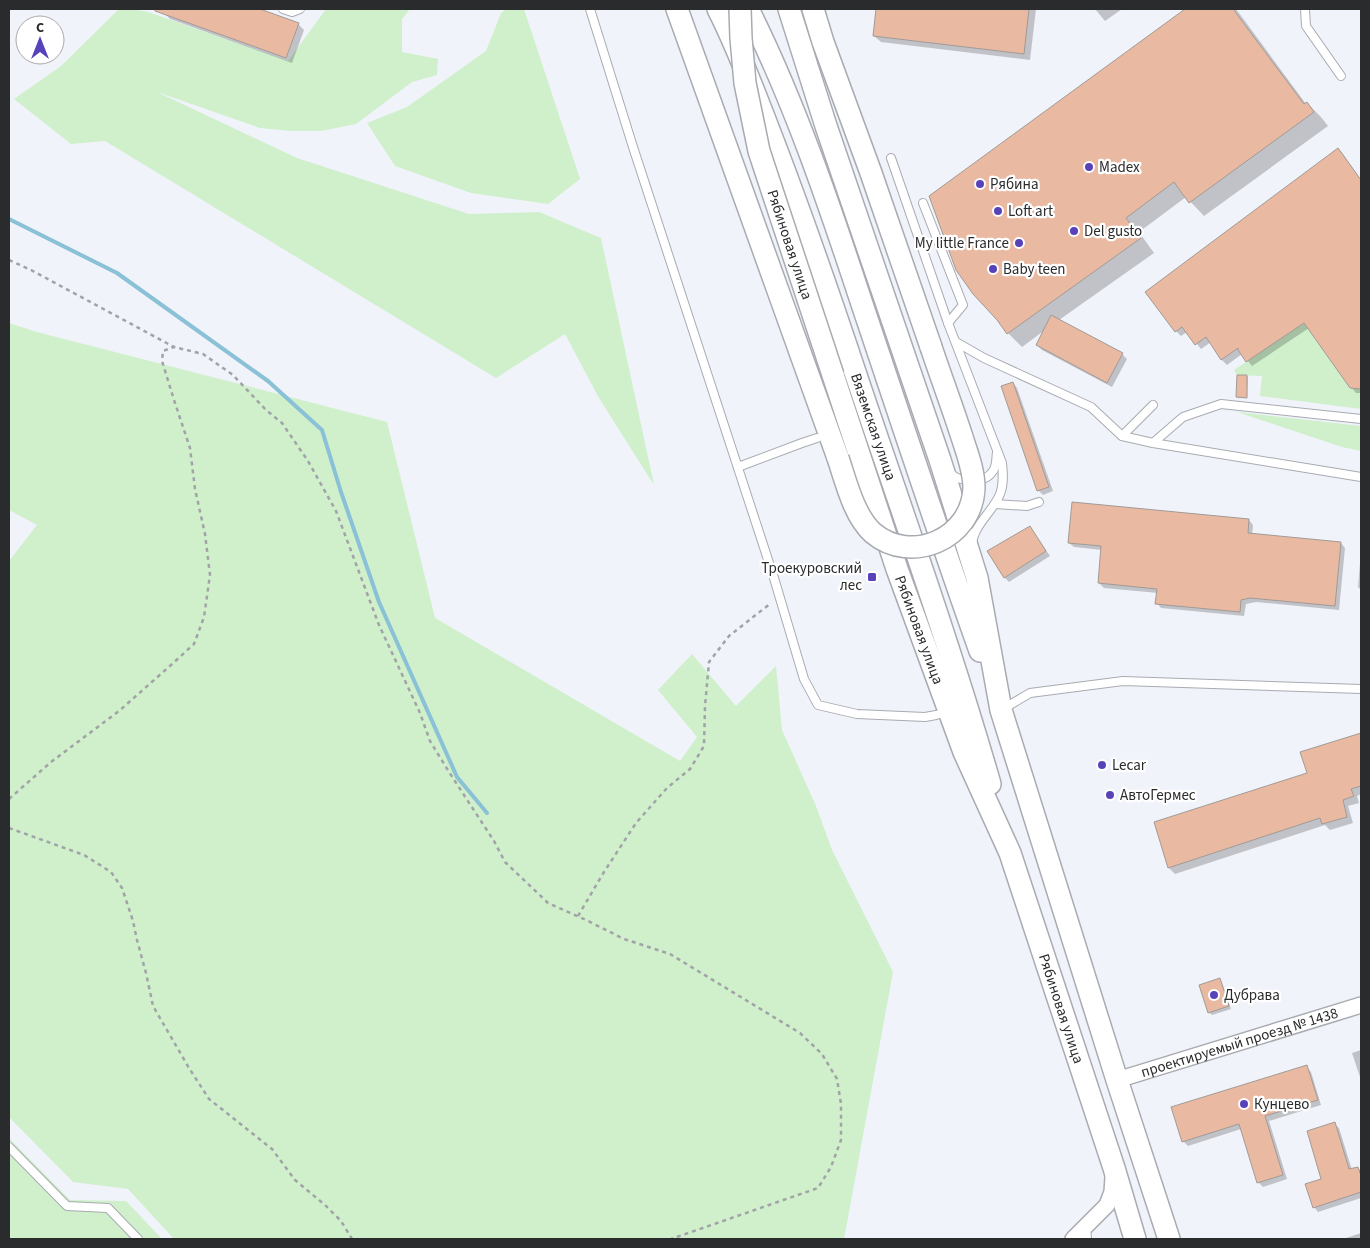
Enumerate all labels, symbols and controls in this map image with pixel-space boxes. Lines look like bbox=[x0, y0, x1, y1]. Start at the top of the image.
north arrow bbox=[15, 15, 65, 65]
text: С bbox=[36, 18, 44, 38]
place label: Madex bbox=[1099, 157, 1140, 178]
marker: Madex bbox=[1083, 161, 1095, 173]
place label: Рябина bbox=[990, 174, 1039, 195]
marker: Рябина bbox=[974, 178, 986, 190]
street label: Рябиновая улица bbox=[762, 187, 818, 302]
place label: Loft art bbox=[1008, 201, 1053, 222]
marker: Loft art bbox=[992, 205, 1004, 217]
place label: Del gusto bbox=[1084, 221, 1142, 242]
marker: Del gusto bbox=[1068, 225, 1080, 237]
place label: My little France bbox=[915, 233, 1009, 254]
marker: My little France bbox=[1013, 237, 1025, 249]
place label: Baby teen bbox=[1003, 259, 1066, 280]
marker: Baby teen bbox=[987, 263, 999, 275]
street label: Вяземская улица bbox=[846, 370, 902, 483]
place label: Троекуровский лес bbox=[761, 558, 862, 596]
marker: Троекуровский лес bbox=[866, 571, 878, 583]
street label: Рябиновая улица bbox=[890, 572, 949, 687]
place label: Lecar bbox=[1112, 755, 1147, 776]
marker: Lecar bbox=[1096, 759, 1108, 771]
place label: АвтоГермес bbox=[1120, 785, 1196, 806]
marker: АвтоГермес bbox=[1104, 789, 1116, 801]
street label: Рябиновая улица bbox=[1033, 951, 1089, 1066]
place label: Дубрава bbox=[1224, 985, 1280, 1006]
marker: Дубрава bbox=[1208, 989, 1220, 1001]
street label: проектируемый проезд № 1438 bbox=[1138, 1002, 1340, 1083]
place label: Кунцево bbox=[1254, 1094, 1309, 1115]
marker: Кунцево bbox=[1238, 1098, 1250, 1110]

